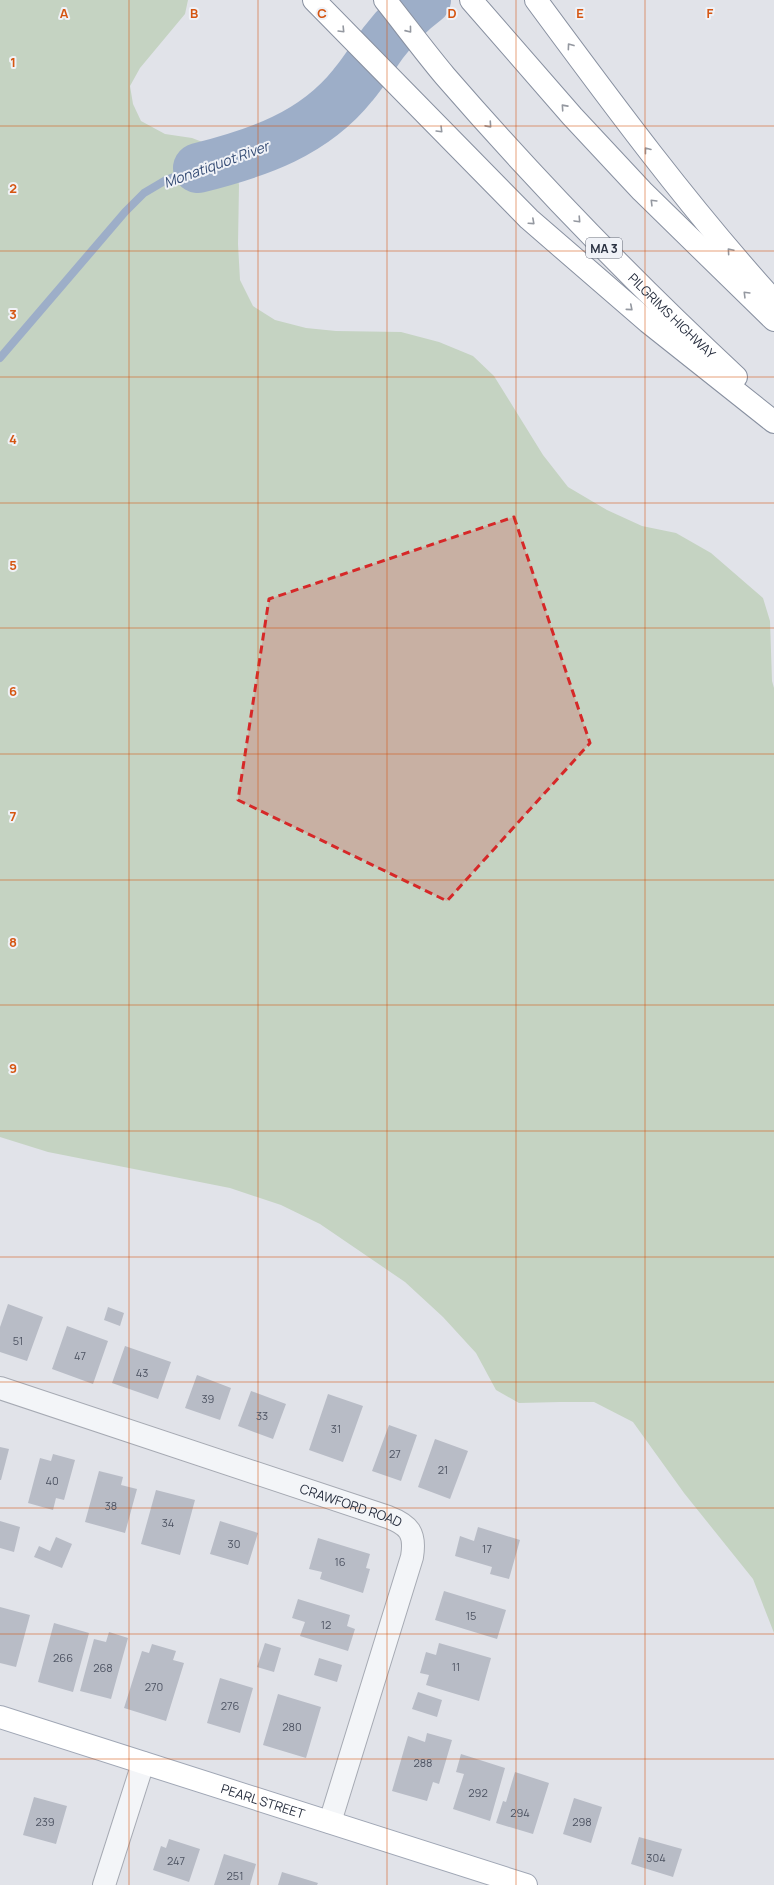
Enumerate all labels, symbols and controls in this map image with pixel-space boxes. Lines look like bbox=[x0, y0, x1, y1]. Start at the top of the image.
text: A bbox=[60, 4, 69, 22]
text: B bbox=[190, 4, 198, 22]
text: C bbox=[317, 4, 327, 22]
text: D bbox=[447, 4, 457, 22]
text: E bbox=[576, 4, 584, 22]
text: F bbox=[707, 4, 714, 22]
one-way arrow bbox=[338, 25, 345, 33]
one-way arrow bbox=[404, 26, 411, 33]
one-way arrow bbox=[567, 43, 575, 50]
text: 1 bbox=[10, 53, 16, 71]
one-way arrow bbox=[562, 104, 569, 112]
one-way arrow bbox=[484, 120, 492, 128]
one-way arrow bbox=[435, 125, 443, 133]
water label: Monatiquot River bbox=[161, 136, 273, 192]
one-way arrow bbox=[645, 148, 652, 155]
text: 2 bbox=[9, 179, 17, 197]
one-way arrow bbox=[651, 199, 658, 207]
one-way arrow bbox=[573, 215, 580, 223]
one-way arrow bbox=[527, 217, 535, 224]
road number: MA 3 bbox=[586, 238, 622, 258]
one-way arrow bbox=[727, 249, 734, 256]
street label: PILGRIMS HIGHWAY bbox=[624, 269, 720, 363]
one-way arrow bbox=[743, 291, 751, 299]
one-way arrow bbox=[625, 303, 633, 310]
text: 3 bbox=[9, 305, 17, 323]
text: 4 bbox=[9, 430, 17, 448]
text: 5 bbox=[9, 556, 17, 574]
text: 6 bbox=[9, 682, 17, 700]
text: 7 bbox=[10, 807, 17, 825]
text: 8 bbox=[9, 933, 17, 951]
text: 9 bbox=[9, 1059, 17, 1077]
house number: 51 bbox=[13, 1333, 23, 1348]
house number: 47 bbox=[74, 1348, 86, 1363]
house number: 43 bbox=[136, 1365, 148, 1380]
house number: 39 bbox=[202, 1391, 215, 1406]
house number: 33 bbox=[256, 1408, 268, 1423]
house number: 31 bbox=[331, 1421, 341, 1436]
house number: 27 bbox=[389, 1446, 401, 1461]
house number: 21 bbox=[438, 1462, 448, 1477]
house number: 40 bbox=[45, 1473, 59, 1488]
street label: CRAWFORD ROAD bbox=[298, 1479, 406, 1531]
house number: 38 bbox=[105, 1498, 117, 1513]
house number: 34 bbox=[162, 1515, 174, 1530]
house number: 30 bbox=[228, 1536, 240, 1551]
house number: 17 bbox=[482, 1541, 492, 1556]
house number: 16 bbox=[334, 1554, 346, 1569]
house number: 15 bbox=[466, 1608, 476, 1623]
house number: 12 bbox=[321, 1617, 331, 1632]
house number: 266 bbox=[53, 1650, 73, 1665]
house number: 11 bbox=[452, 1659, 460, 1674]
house number: 268 bbox=[93, 1660, 113, 1675]
house number: 270 bbox=[145, 1679, 163, 1694]
house number: 276 bbox=[221, 1698, 239, 1713]
house number: 280 bbox=[282, 1719, 302, 1734]
house number: 288 bbox=[413, 1755, 433, 1770]
street label: PEARL STREET bbox=[219, 1779, 307, 1823]
house number: 292 bbox=[468, 1785, 488, 1800]
house number: 294 bbox=[510, 1805, 530, 1820]
house number: 239 bbox=[35, 1814, 55, 1829]
house number: 298 bbox=[572, 1814, 592, 1829]
house number: 304 bbox=[646, 1850, 666, 1865]
house number: 247 bbox=[167, 1853, 185, 1868]
house number: 251 bbox=[227, 1868, 243, 1883]

